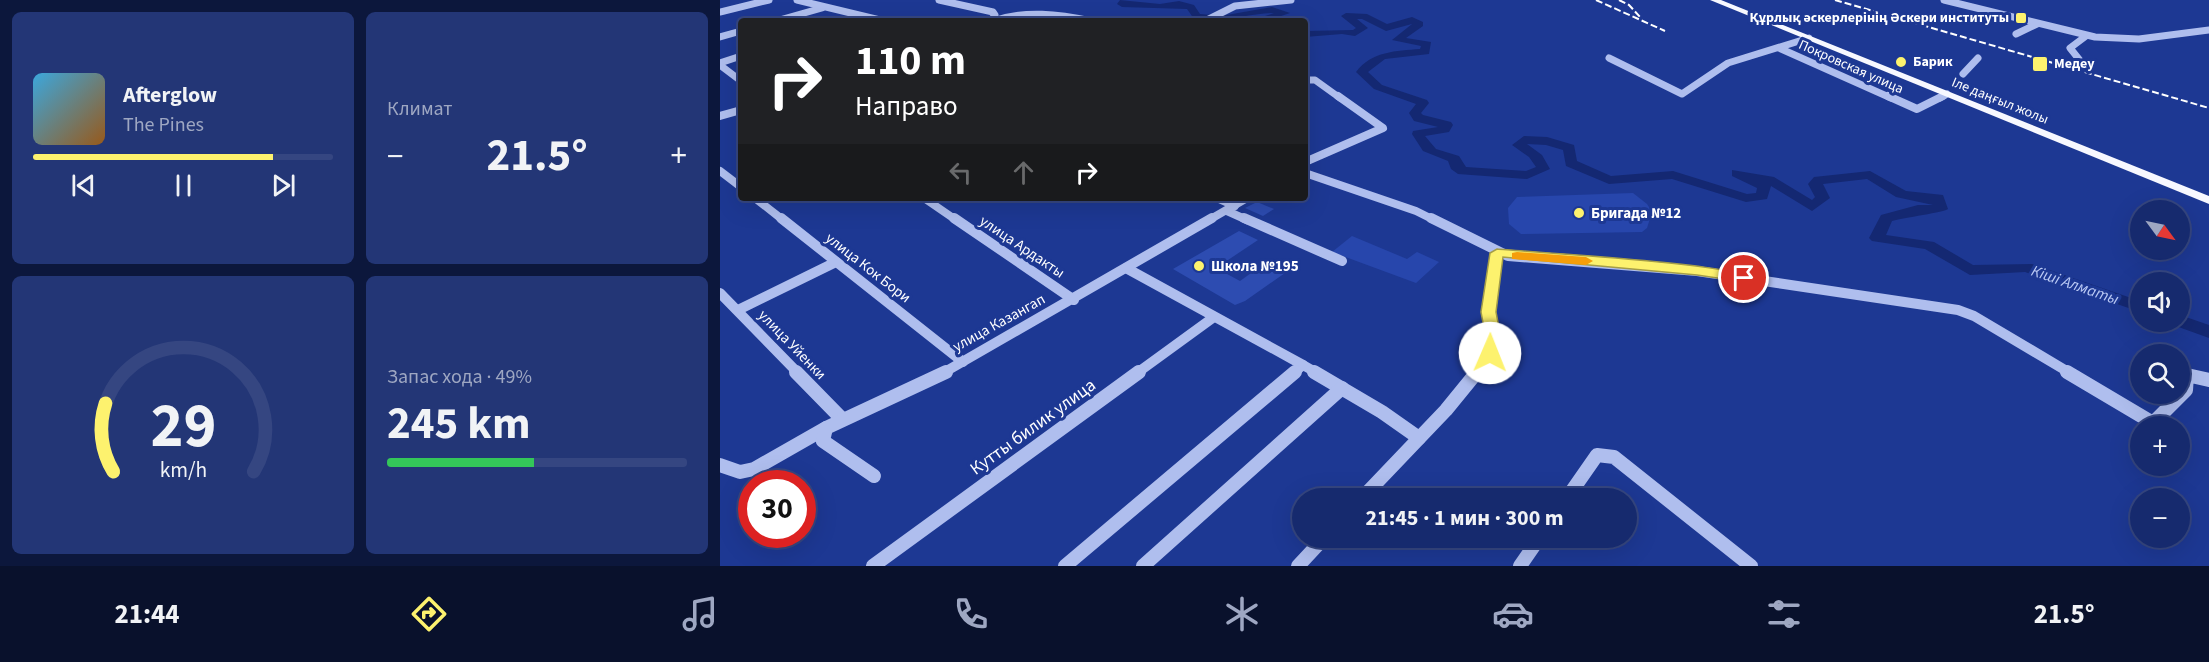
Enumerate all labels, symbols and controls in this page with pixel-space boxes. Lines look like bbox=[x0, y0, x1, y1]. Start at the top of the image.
place label: Құрлық әскерлерінің Әскери институты bbox=[1749, 8, 2009, 28]
marker: Құрлық әскерлерінің Әскери институты bbox=[2014, 11, 2028, 25]
text: 110 m bbox=[855, 31, 966, 91]
street label: Покровская улица bbox=[1795, 35, 1907, 99]
icon: right bbox=[756, 42, 834, 120]
place label: Барик bbox=[1913, 52, 1953, 72]
place label: Медеу bbox=[2054, 54, 2095, 74]
marker: Барик bbox=[1894, 55, 1908, 69]
marker: Медеу bbox=[2031, 55, 2049, 73]
street label: Іле даңғыл жолы bbox=[1948, 72, 2052, 130]
text: Afterglow bbox=[123, 79, 217, 111]
text: Направо bbox=[855, 87, 958, 126]
text: Климат bbox=[387, 95, 453, 123]
text: The Pines bbox=[123, 111, 204, 139]
text: 21.5° bbox=[486, 124, 588, 188]
text: − bbox=[387, 133, 403, 180]
text: + bbox=[671, 133, 687, 180]
icon: left bbox=[944, 156, 977, 189]
icon: ahead bbox=[1007, 156, 1040, 189]
icon: right bbox=[1070, 156, 1103, 189]
icon: previous bbox=[67, 169, 100, 202]
icon: pause bbox=[167, 169, 200, 202]
icon: next bbox=[267, 169, 300, 202]
north arrow bbox=[2130, 200, 2190, 260]
map controls bbox=[2130, 200, 2190, 548]
place label: Бригада №12 bbox=[1591, 203, 1681, 224]
marker: Бригада №12 bbox=[1572, 206, 1586, 220]
street label: улица Ардакты bbox=[975, 211, 1069, 283]
street label: улица Кок Бори bbox=[821, 228, 915, 308]
pin bbox=[1718, 252, 1769, 303]
place label: Школа №195 bbox=[1211, 256, 1299, 277]
marker: Школа №195 bbox=[1192, 259, 1206, 273]
water label: Кіші Алматы bbox=[2028, 260, 2122, 310]
icon: arrive bbox=[1727, 261, 1760, 294]
button: sound bbox=[2130, 272, 2190, 332]
street label: улица Казангап bbox=[949, 289, 1049, 357]
street label: улица Уйенки bbox=[753, 305, 831, 385]
position arrow bbox=[1458, 321, 1522, 385]
button: search bbox=[2130, 344, 2190, 404]
text: Запас хода · 49% bbox=[387, 363, 532, 391]
street label: Кутты билик улица bbox=[965, 373, 1101, 481]
text: 29 bbox=[150, 382, 216, 471]
text: 245 km bbox=[387, 392, 531, 456]
button: + bbox=[2130, 416, 2190, 476]
text: km/h bbox=[159, 455, 207, 486]
speed limit sign: 30 bbox=[738, 470, 816, 548]
button: − bbox=[2130, 488, 2190, 548]
text: 21:45 · 1 мин · 300 m bbox=[1365, 502, 1564, 534]
icon: directions bbox=[408, 593, 450, 635]
icon: music bbox=[679, 593, 721, 635]
icon: phone bbox=[950, 593, 992, 635]
icon: climate bbox=[1221, 593, 1263, 635]
icon: car bbox=[1492, 593, 1534, 635]
icon: filters bbox=[1763, 593, 1805, 635]
text: 21:44 bbox=[114, 595, 180, 634]
text: 21.5° bbox=[2034, 595, 2095, 634]

